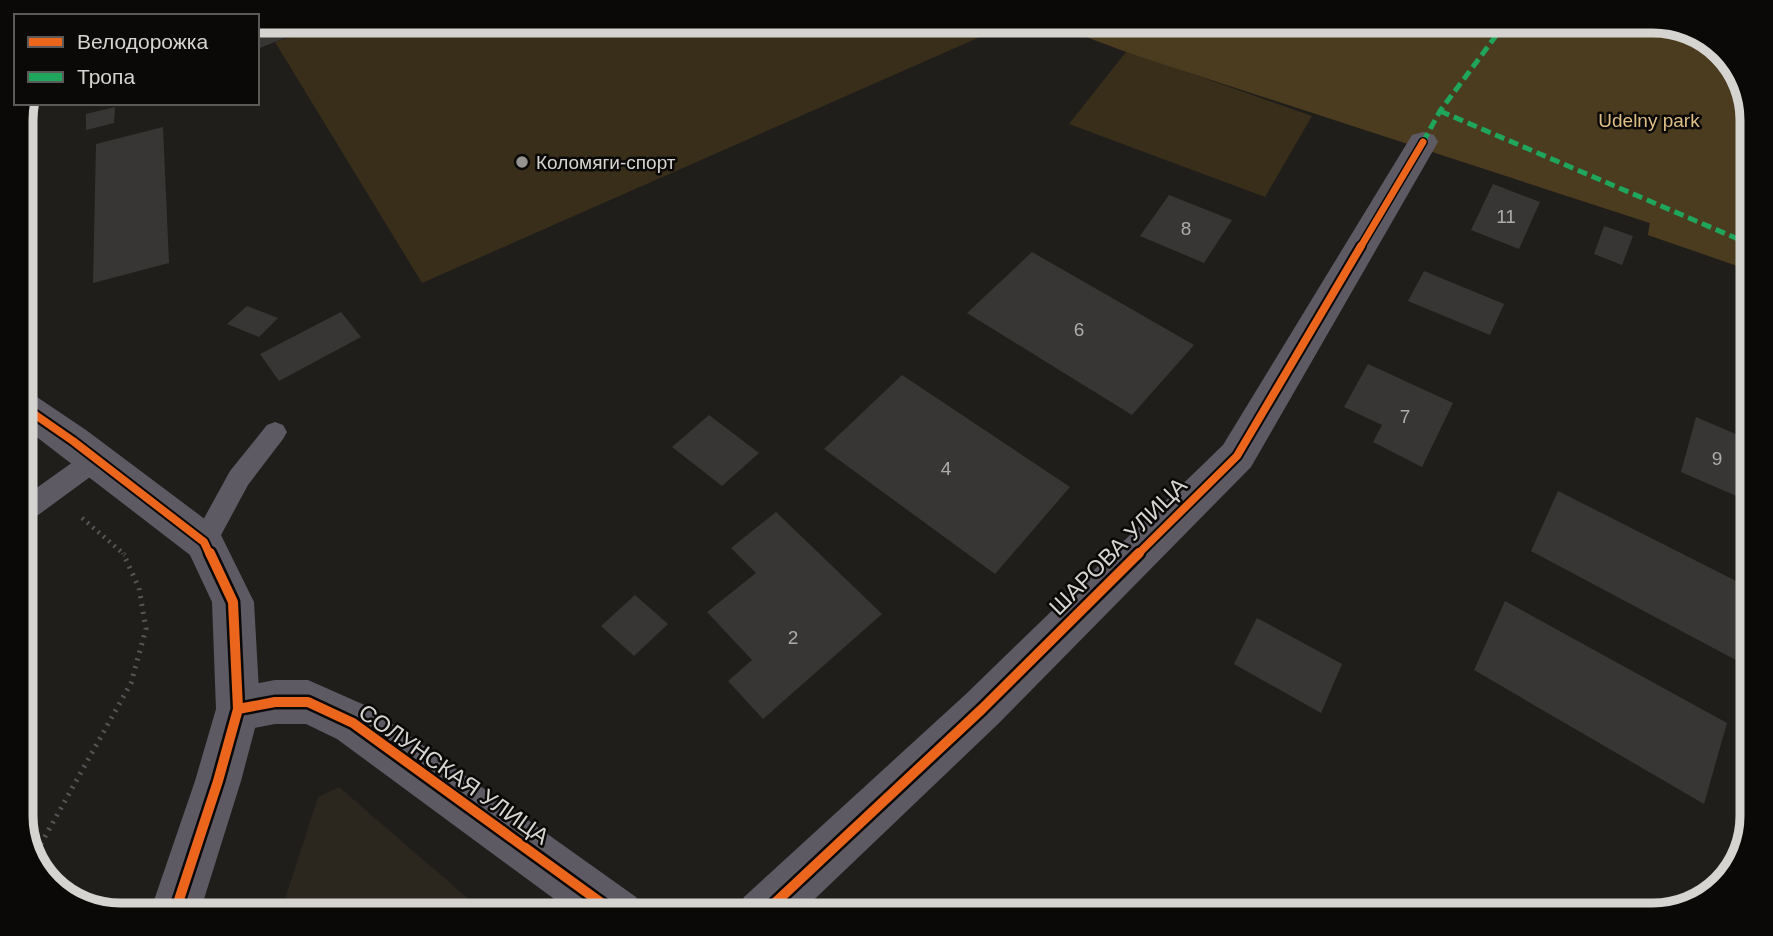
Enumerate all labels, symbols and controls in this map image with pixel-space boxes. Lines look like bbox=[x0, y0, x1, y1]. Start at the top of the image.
legend bbox=[14, 14, 259, 105]
text: Велодорожка bbox=[77, 30, 208, 53]
text: Тропа bbox=[77, 65, 135, 88]
park label: Udelny park bbox=[1598, 110, 1700, 131]
place label: Коломяги-спорт bbox=[536, 152, 676, 173]
marker: Коломяги-спорт bbox=[514, 154, 530, 170]
house number: 11 bbox=[1496, 206, 1516, 227]
house number: 8 bbox=[1181, 218, 1191, 239]
house number: 6 bbox=[1074, 319, 1084, 340]
house number: 7 bbox=[1400, 406, 1410, 427]
house number: 9 bbox=[1712, 448, 1722, 469]
house number: 4 bbox=[941, 458, 952, 479]
street label: ШАРОВА УЛИЦА bbox=[1044, 472, 1192, 620]
house number: 2 bbox=[788, 627, 798, 648]
street label: СОЛУНСКАЯ УЛИЦА bbox=[354, 698, 555, 850]

